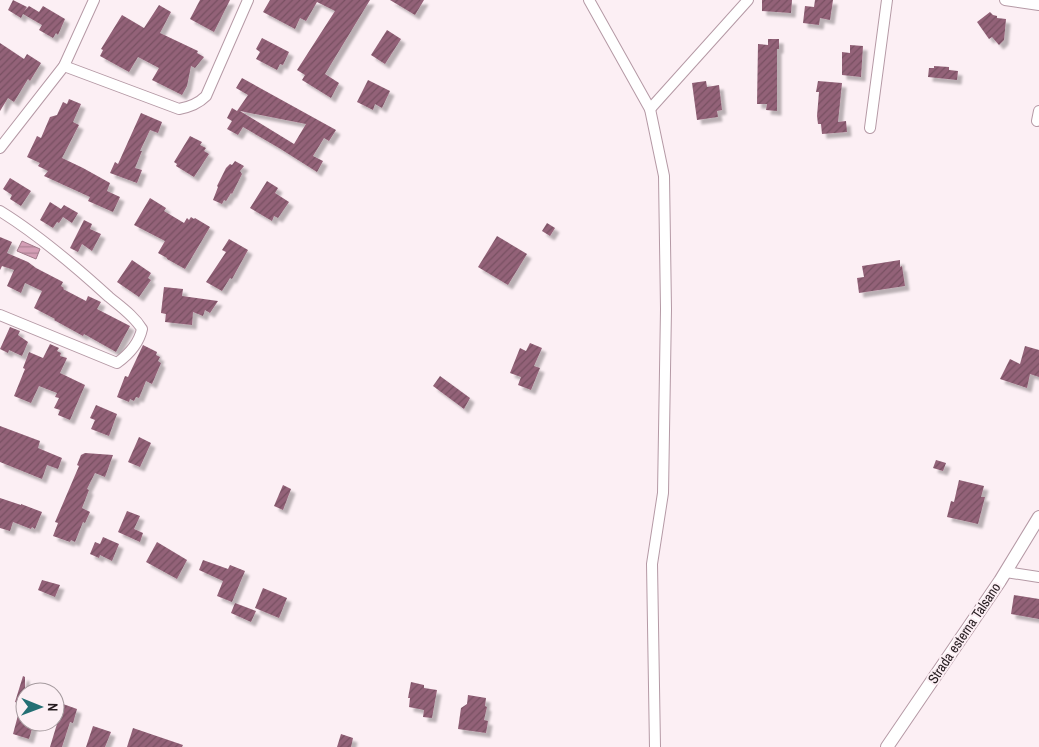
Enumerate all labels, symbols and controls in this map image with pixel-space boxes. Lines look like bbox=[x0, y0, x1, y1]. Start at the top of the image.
street label: Strada esterna Talsano bbox=[924, 579, 1004, 687]
north arrow bbox=[15, 682, 65, 732]
text: N bbox=[44, 703, 62, 712]

